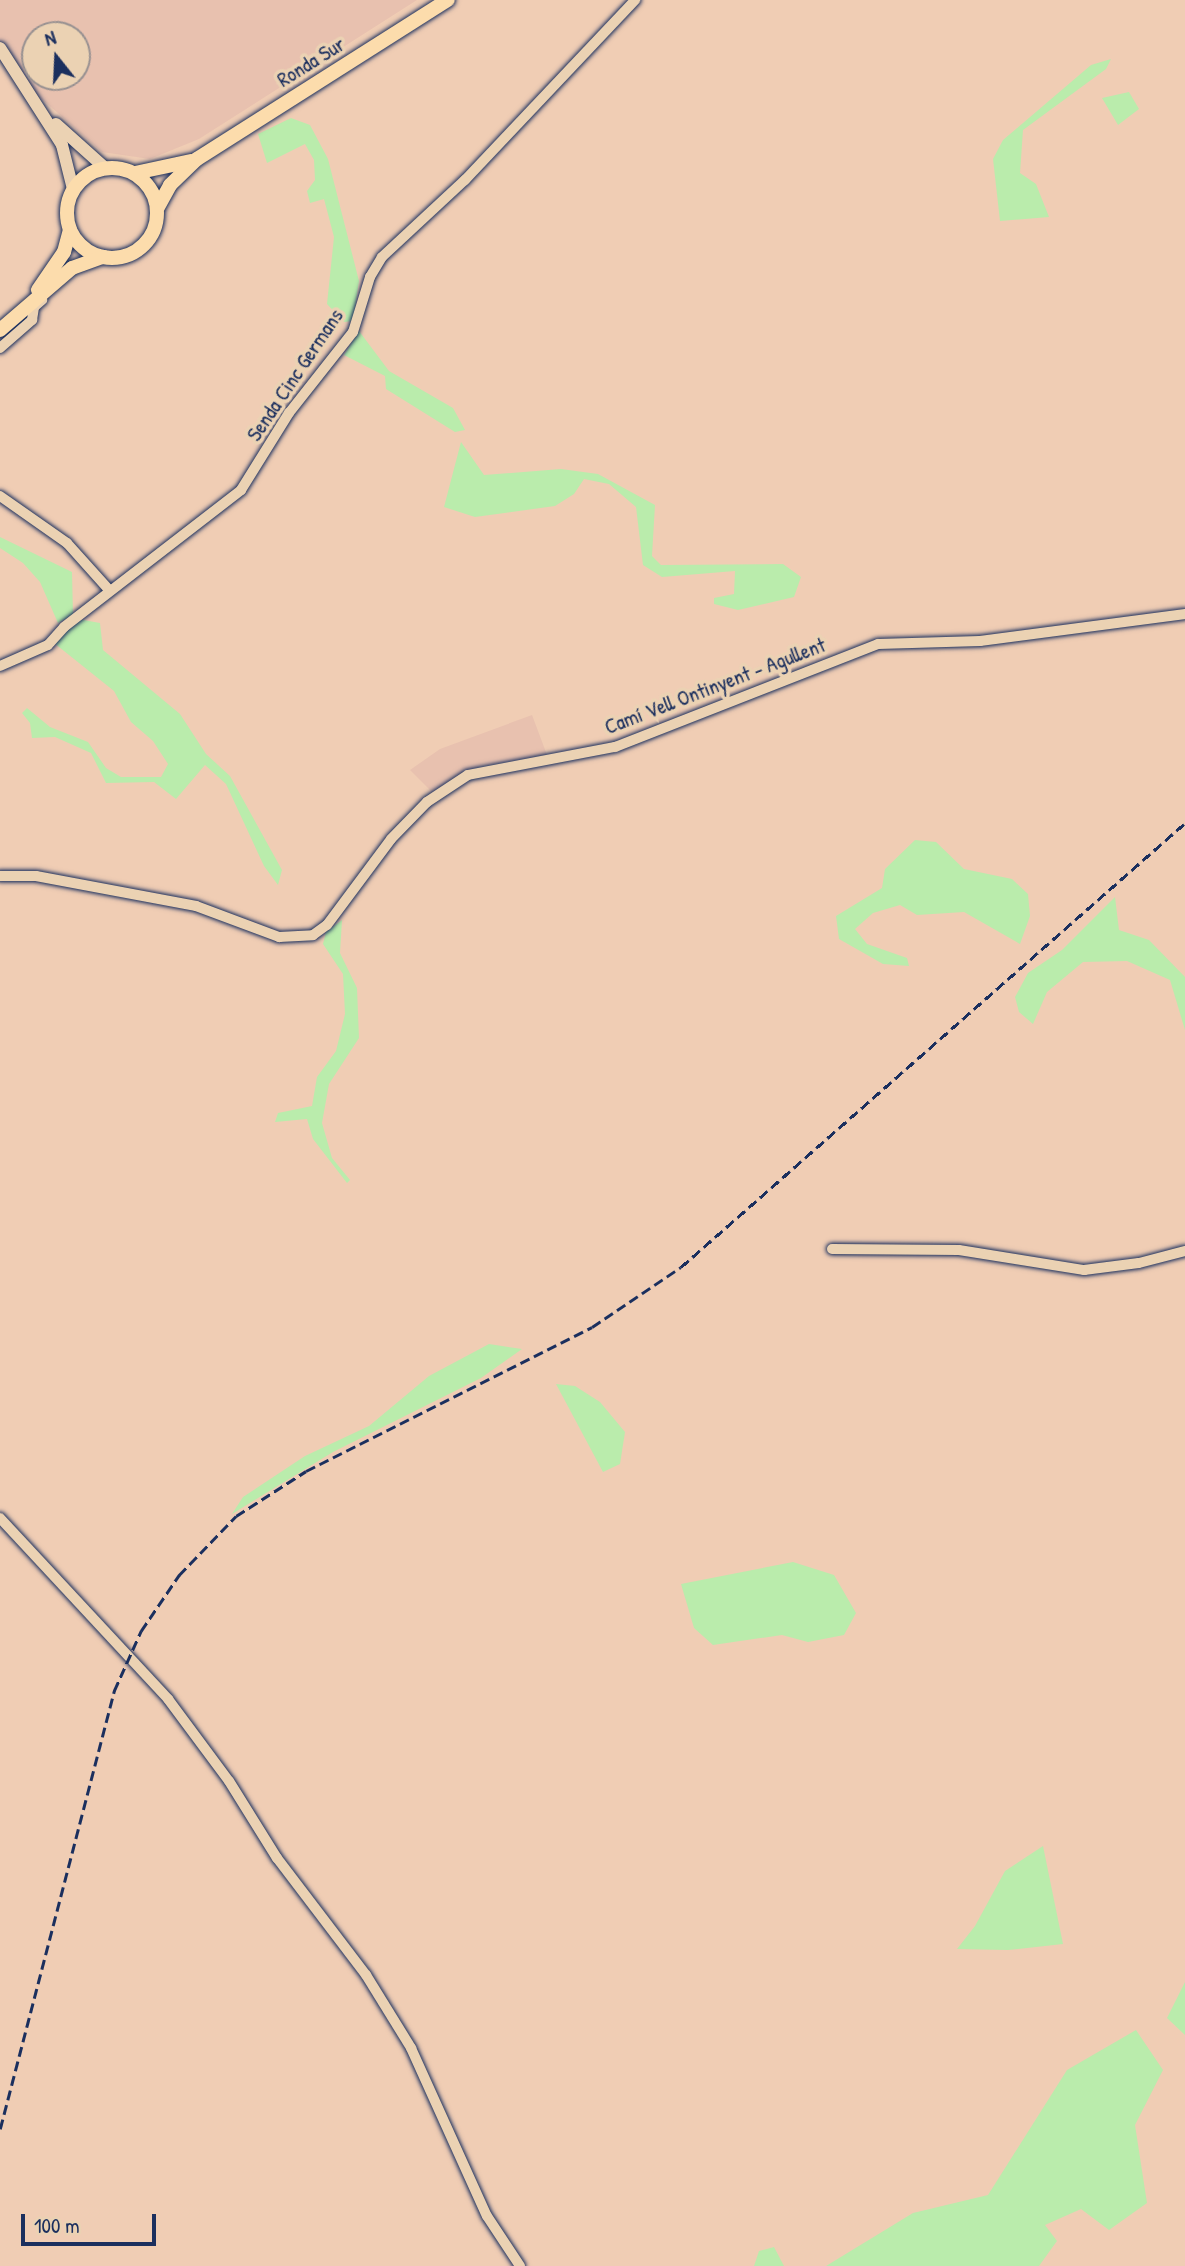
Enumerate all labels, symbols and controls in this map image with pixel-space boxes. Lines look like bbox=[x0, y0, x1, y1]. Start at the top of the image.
north arrow bbox=[21, 21, 91, 91]
text: N bbox=[41, 24, 59, 52]
street label: Ronda Sur bbox=[273, 31, 349, 93]
street label: Senda Cinc Germans bbox=[241, 304, 349, 446]
street label: Camí Vell Ontinyent - Agullent bbox=[601, 632, 829, 740]
scale bar bbox=[24, 2200, 159, 2244]
text: 100 m bbox=[34, 2211, 80, 2240]

